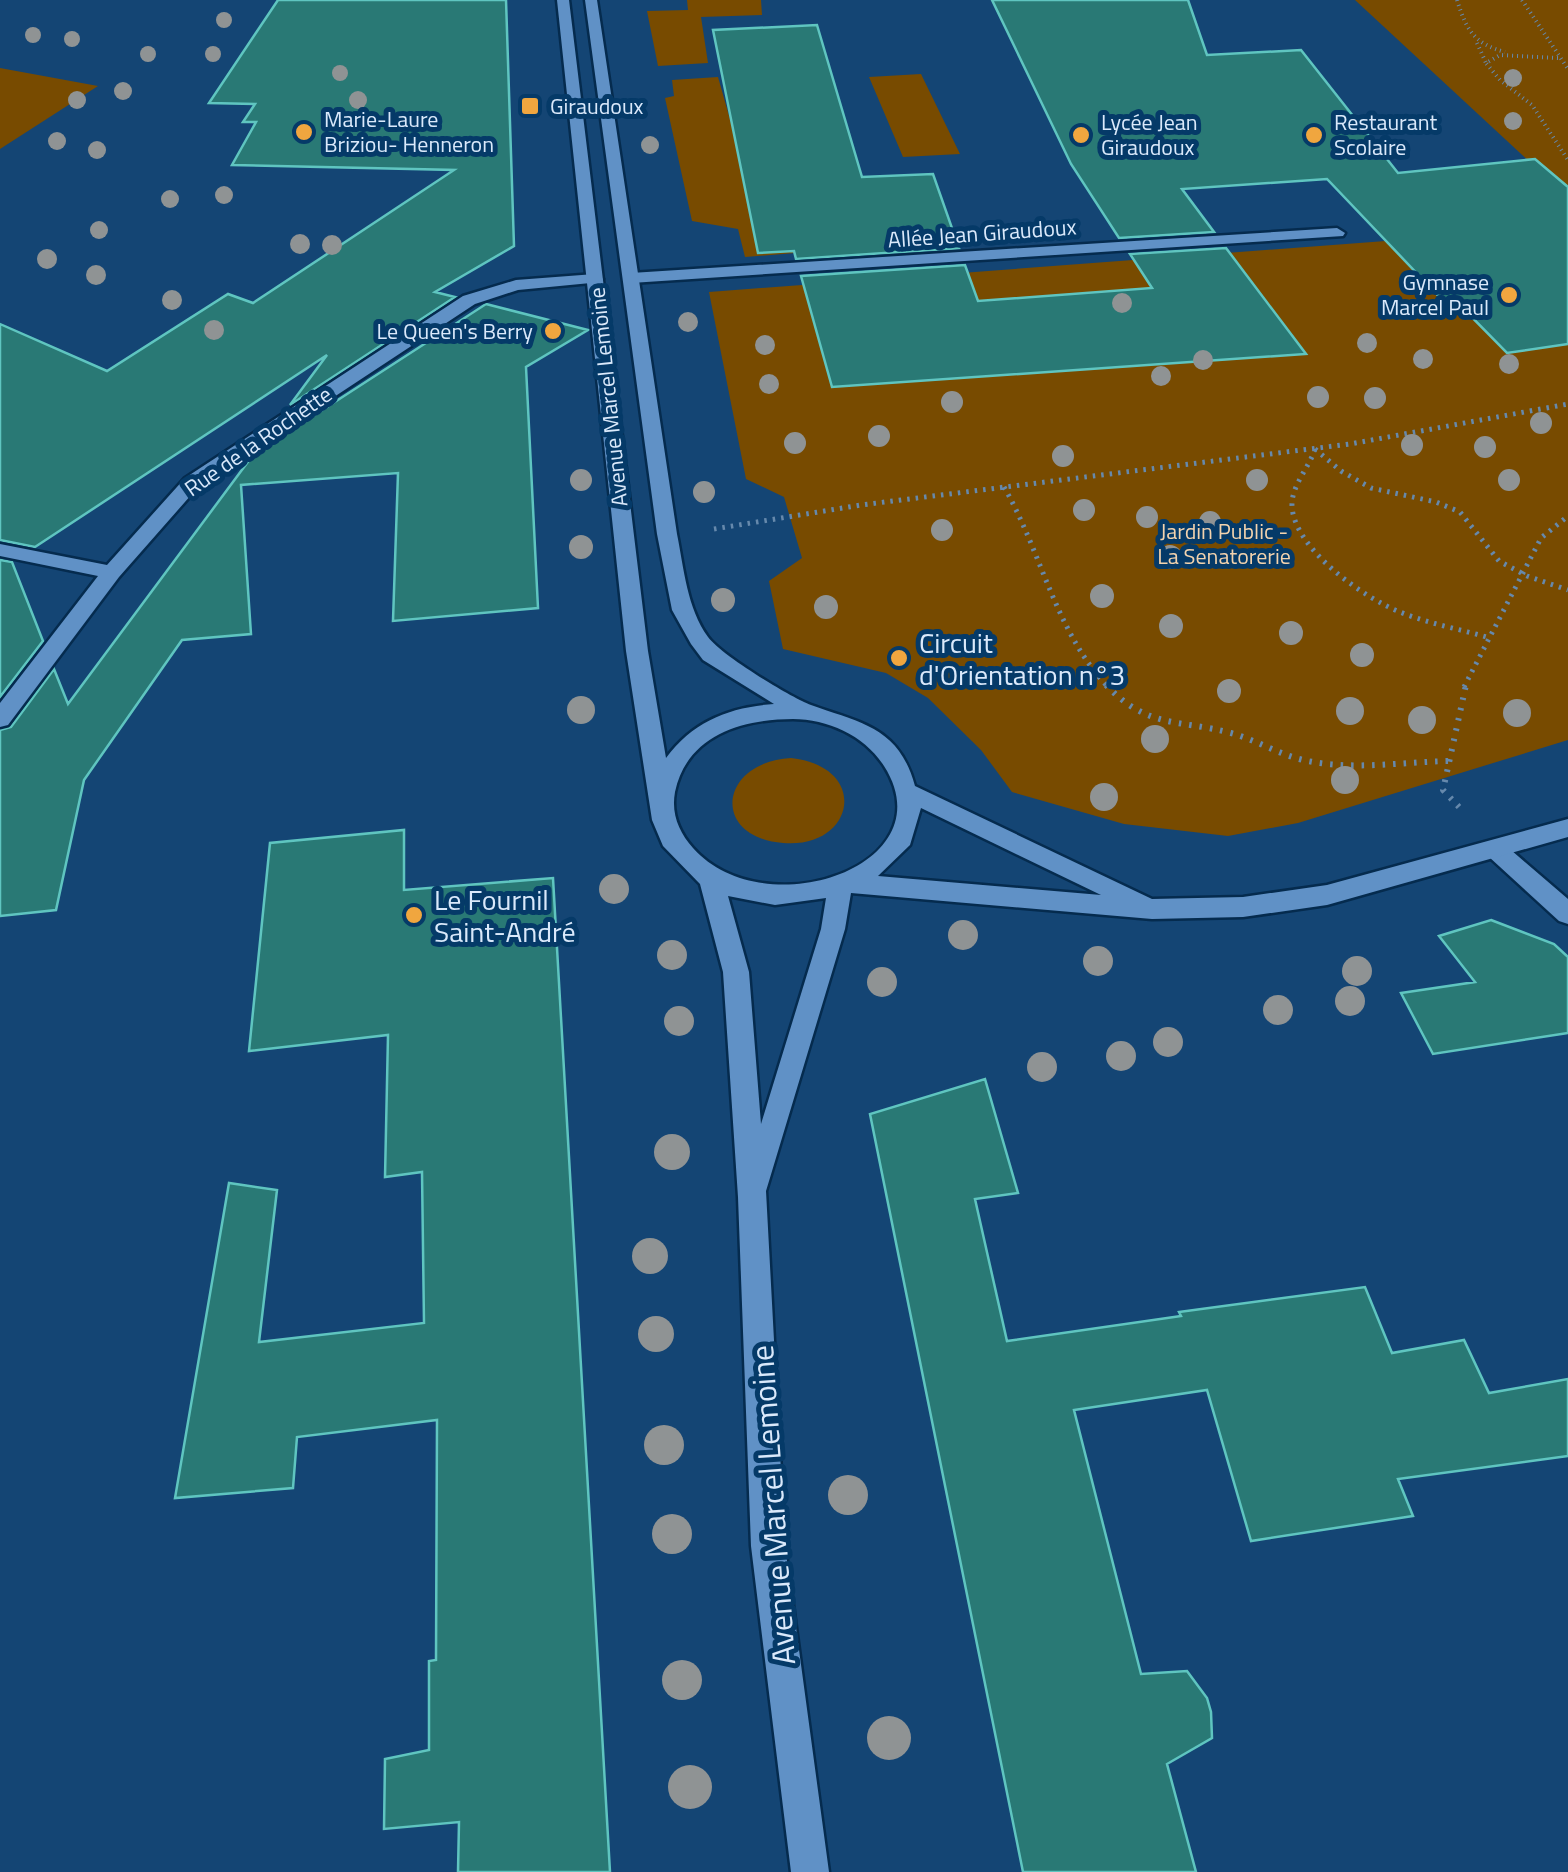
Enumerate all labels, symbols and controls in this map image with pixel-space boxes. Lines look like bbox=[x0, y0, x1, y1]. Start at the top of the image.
place label: Giraudoux bbox=[550, 89, 644, 123]
marker: Giraudoux bbox=[519, 95, 541, 117]
place label: Marie-Laure Briziou- Henneron bbox=[324, 102, 494, 161]
place label: Lycée Jean Giraudoux bbox=[1101, 105, 1198, 164]
place label: Restaurant Scolaire bbox=[1334, 105, 1438, 164]
marker: Marie-Laure Briziou- Henneron bbox=[293, 121, 315, 143]
marker: Lycée Jean Giraudoux bbox=[1070, 124, 1092, 146]
marker: Restaurant Scolaire bbox=[1303, 124, 1325, 146]
street label: Allée Jean Giraudoux bbox=[887, 209, 1077, 257]
place label: Gymnase Marcel Paul bbox=[1381, 265, 1489, 324]
marker: Gymnase Marcel Paul bbox=[1498, 284, 1520, 306]
street label: Avenue Marcel Lemoine bbox=[580, 286, 636, 508]
place label: Le Queen's Berry bbox=[377, 314, 533, 348]
marker: Le Queen's Berry bbox=[542, 320, 564, 342]
street label: Rue de la Rochette bbox=[177, 377, 339, 505]
park label: Jardin Public - La Senatorerie bbox=[1157, 514, 1291, 573]
place label: Circuit d'Orientation n°3 bbox=[919, 621, 1125, 696]
marker: Circuit d'Orientation n°3 bbox=[888, 647, 910, 669]
place label: Le Fournil Saint-André bbox=[434, 878, 576, 953]
marker: Le Fournil Saint-André bbox=[403, 904, 425, 926]
street label: Avenue Marcel Lemoine bbox=[737, 1343, 807, 1667]

